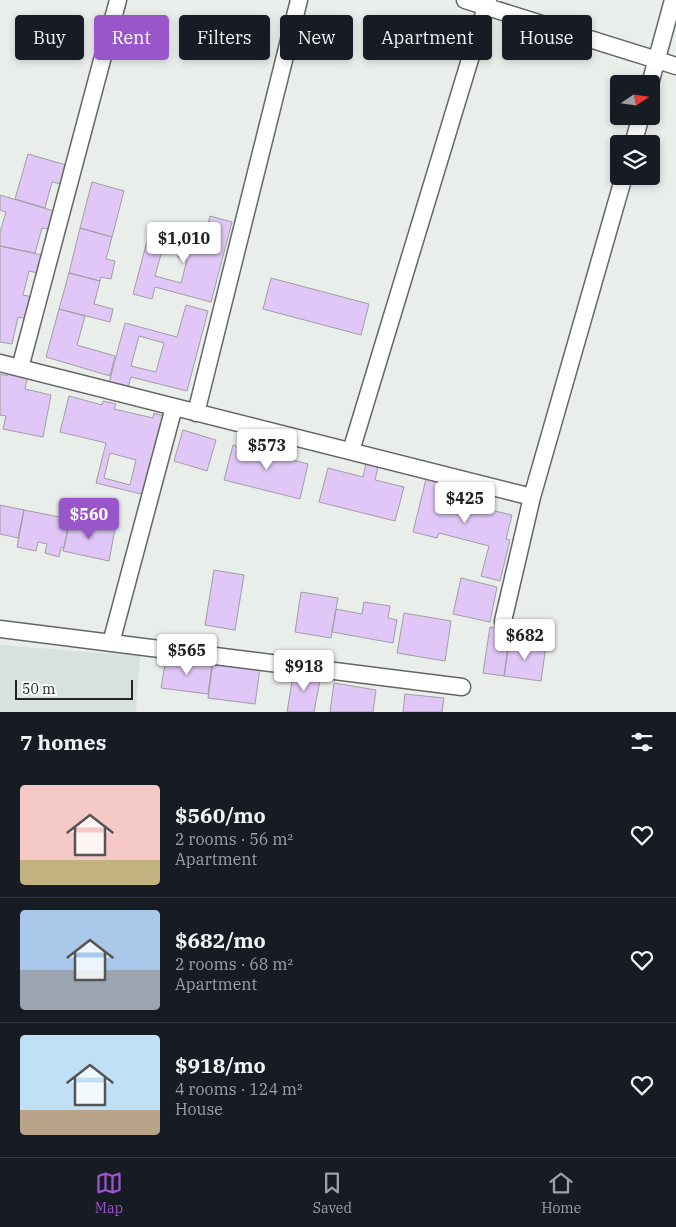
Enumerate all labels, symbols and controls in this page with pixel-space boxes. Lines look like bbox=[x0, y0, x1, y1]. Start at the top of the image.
chip: Buy bbox=[15, 15, 84, 60]
chip: Rent bbox=[94, 15, 169, 60]
chip: Filters bbox=[179, 15, 270, 60]
chip: New bbox=[280, 15, 353, 60]
chip: Apartment bbox=[363, 15, 492, 60]
chip: House bbox=[502, 15, 592, 60]
north arrow bbox=[610, 75, 660, 125]
map controls bbox=[610, 75, 660, 185]
button: layers bbox=[610, 135, 660, 185]
pin: $1,010 bbox=[143, 222, 225, 264]
text: $1,010 bbox=[158, 228, 210, 248]
pin: $573 bbox=[237, 428, 297, 471]
text: $573 bbox=[248, 435, 286, 455]
pin: $425 bbox=[435, 482, 495, 524]
text: $425 bbox=[446, 488, 484, 508]
pin: $560 bbox=[59, 498, 119, 540]
text: $560 bbox=[70, 504, 108, 524]
pin: $682 bbox=[495, 618, 555, 661]
text: $682 bbox=[506, 625, 544, 645]
pin: $565 bbox=[157, 634, 217, 676]
text: $565 bbox=[168, 640, 206, 660]
pin: $918 bbox=[274, 650, 334, 692]
text: $918 bbox=[285, 656, 323, 676]
scale bar bbox=[15, 677, 132, 700]
text: 50 m bbox=[22, 680, 55, 698]
text: 7 homes bbox=[20, 728, 106, 756]
icon: filters bbox=[628, 728, 656, 756]
text: $560/mo bbox=[175, 801, 266, 829]
icon: home bbox=[60, 805, 120, 865]
icon: heart bbox=[628, 821, 656, 849]
text: 2 rooms · 56 m² bbox=[175, 829, 293, 849]
text: Apartment bbox=[175, 849, 257, 869]
text: $682/mo bbox=[175, 926, 266, 954]
icon: home bbox=[60, 930, 120, 990]
icon: heart bbox=[628, 946, 656, 974]
text: 2 rooms · 68 m² bbox=[175, 954, 293, 974]
text: Apartment bbox=[175, 974, 257, 994]
text: $918/mo bbox=[175, 1051, 266, 1079]
icon: home bbox=[60, 1055, 120, 1115]
icon: heart bbox=[628, 1071, 656, 1099]
text: 4 rooms · 124 m² bbox=[175, 1079, 303, 1099]
text: House bbox=[175, 1099, 223, 1119]
tab: Map bbox=[95, 1169, 123, 1217]
tab: Saved bbox=[313, 1169, 352, 1217]
tab: Home bbox=[541, 1169, 581, 1217]

